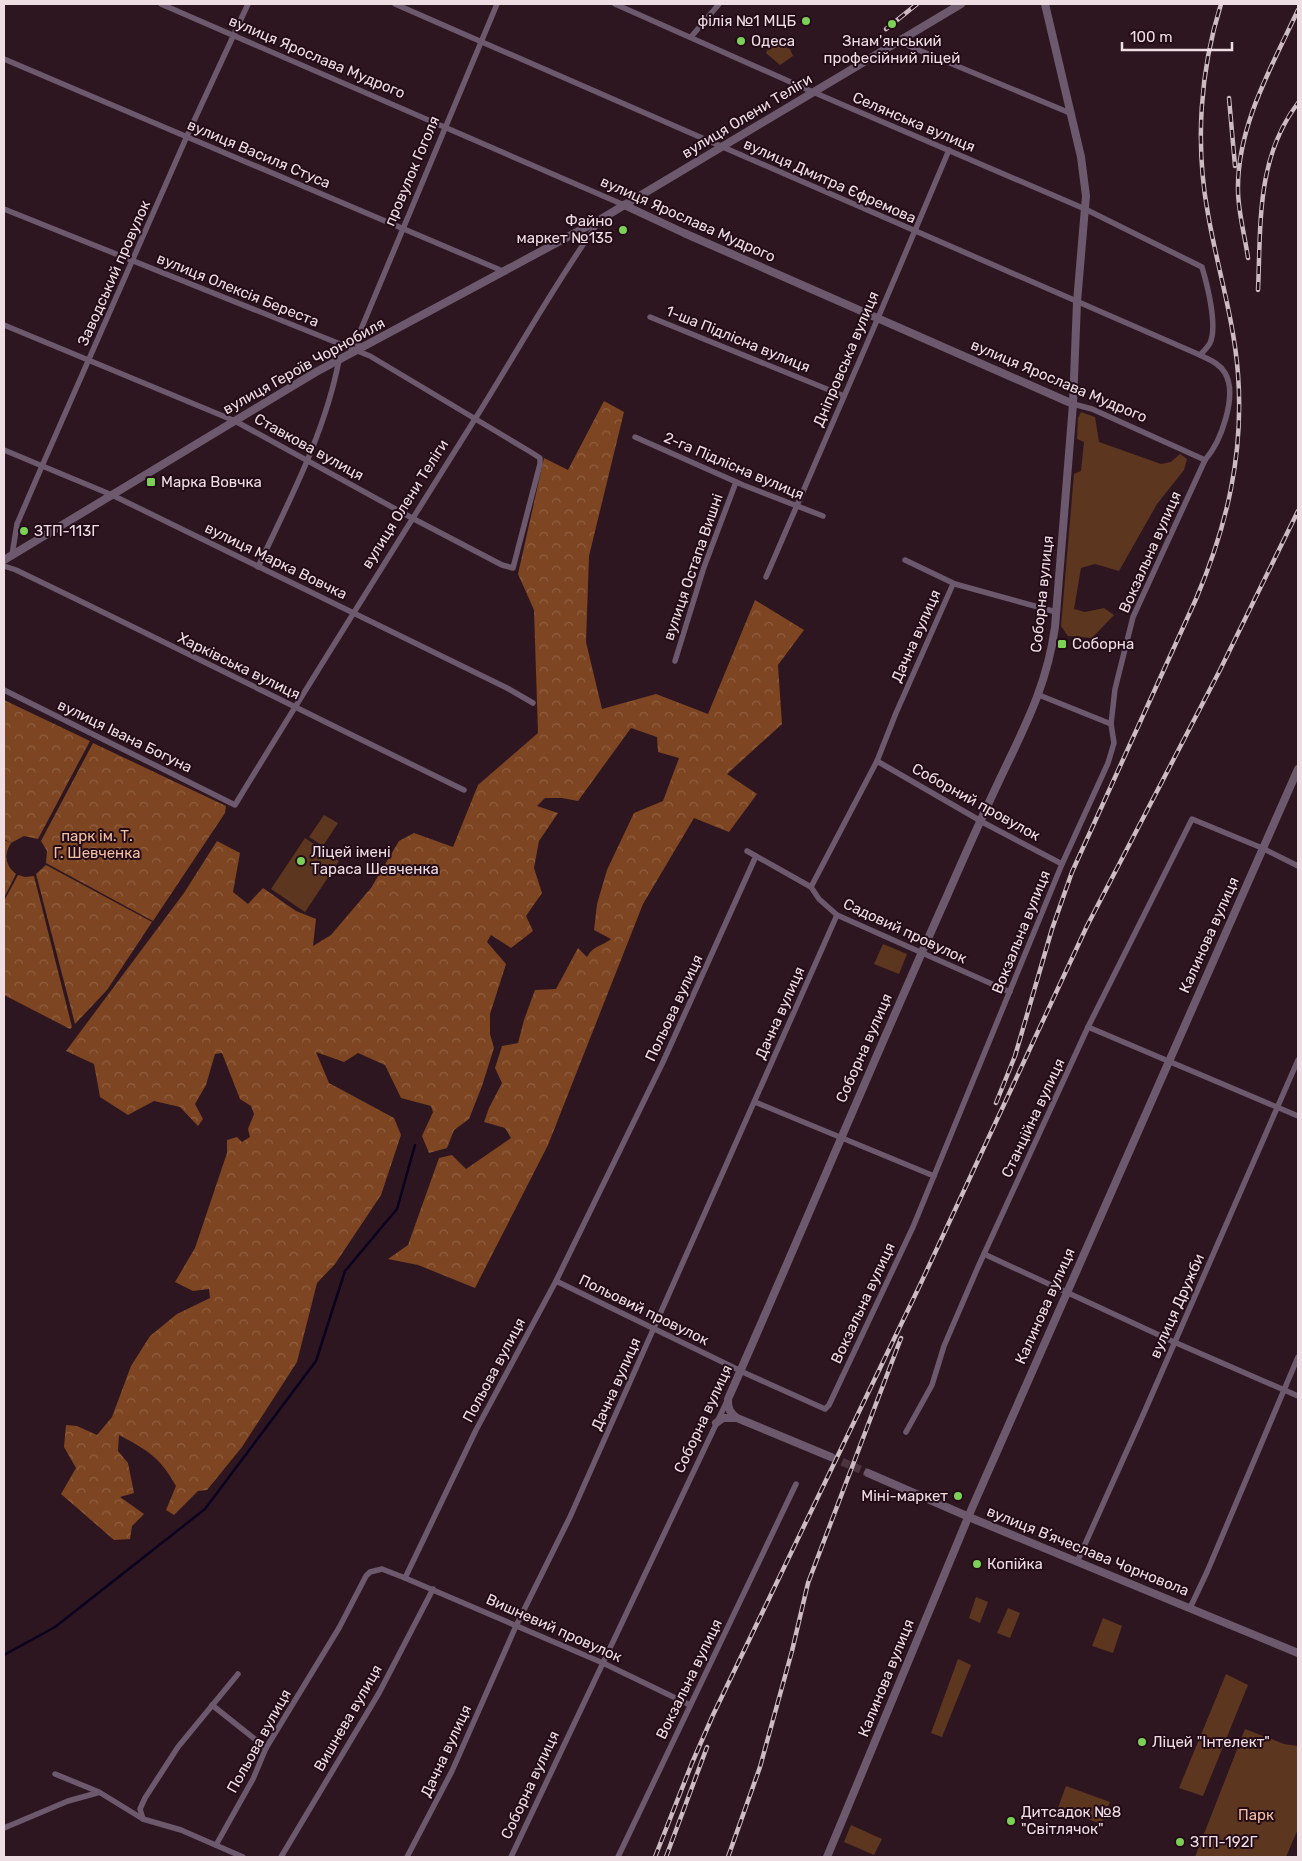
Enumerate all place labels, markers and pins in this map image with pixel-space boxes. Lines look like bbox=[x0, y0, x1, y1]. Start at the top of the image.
place label: філія №1 МЦБ bbox=[697, 12, 796, 30]
marker: філія №1 МЦБ bbox=[800, 15, 812, 27]
marker: Знам'янський професійний ліцей bbox=[886, 18, 898, 30]
place label: Одеса bbox=[751, 32, 795, 50]
place label: Знам'янський професійний ліцей bbox=[824, 32, 960, 67]
marker: Одеса bbox=[735, 35, 747, 47]
place label: Файно маркет №135 bbox=[516, 212, 613, 247]
marker: Файно маркет №135 bbox=[617, 224, 629, 236]
place label: Марка Вовчка bbox=[161, 473, 262, 491]
marker: Марка Вовчка bbox=[145, 476, 157, 488]
place label: ЗТП-113Г bbox=[34, 522, 99, 540]
marker: ЗТП-113Г bbox=[18, 525, 30, 537]
place label: Соборна bbox=[1072, 635, 1134, 653]
marker: Соборна bbox=[1056, 638, 1068, 650]
place label: Ліцей імені Тараса Шевченка bbox=[311, 843, 439, 878]
marker: Ліцей імені Тараса Шевченка bbox=[295, 855, 307, 867]
place label: Міні-маркет bbox=[861, 1487, 948, 1505]
marker: Міні-маркет bbox=[952, 1490, 964, 1502]
place label: Копійка bbox=[987, 1555, 1043, 1573]
marker: Копійка bbox=[971, 1558, 983, 1570]
place label: Ліцей "Інтелект" bbox=[1152, 1733, 1270, 1751]
marker: Ліцей "Інтелект" bbox=[1136, 1736, 1148, 1748]
place label: Дитсадок №8 "Світлячок" bbox=[1021, 1803, 1121, 1838]
marker: Дитсадок №8 "Світлячок" bbox=[1005, 1815, 1017, 1827]
place label: ЗТП-192Г bbox=[1190, 1833, 1257, 1851]
marker: ЗТП-192Г bbox=[1174, 1836, 1186, 1848]

